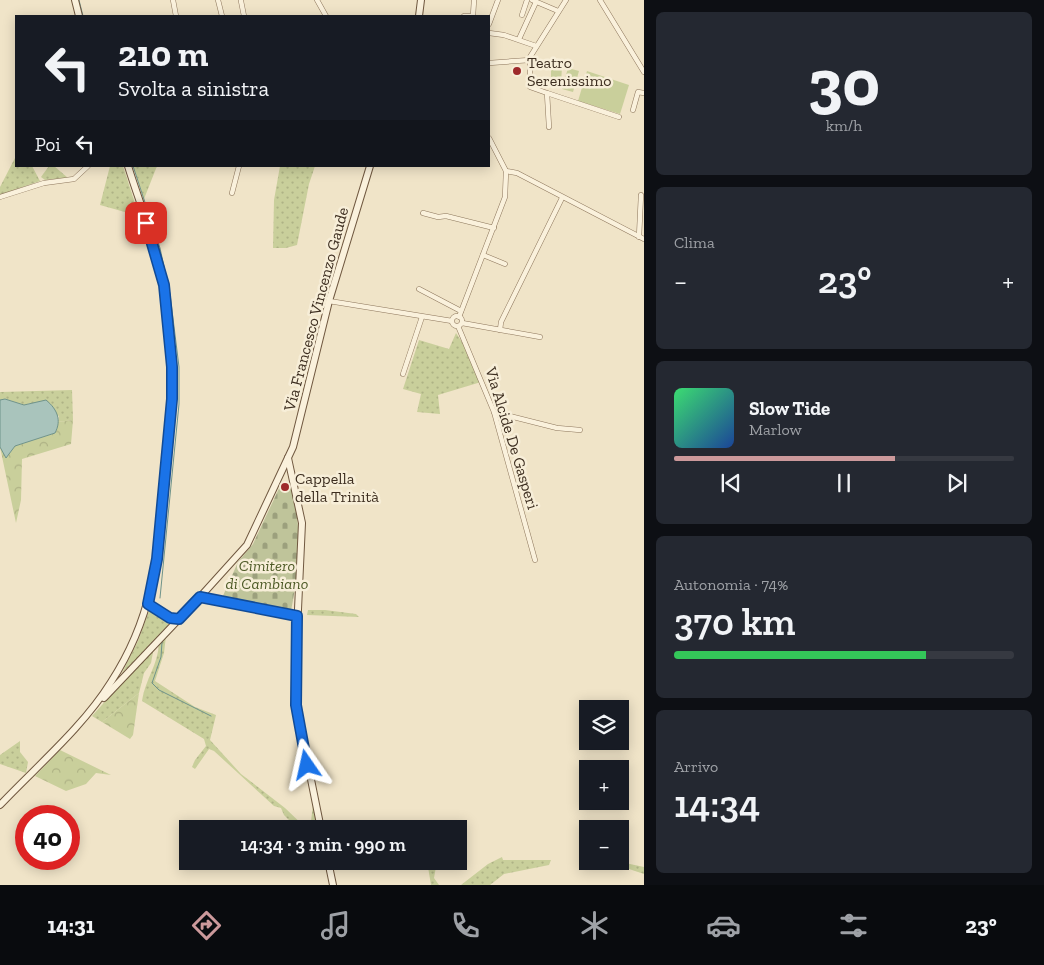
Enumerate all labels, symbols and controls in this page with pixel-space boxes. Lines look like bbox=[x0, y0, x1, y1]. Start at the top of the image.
text: 210 m bbox=[118, 33, 208, 75]
icon: left bbox=[35, 35, 100, 100]
text: 30 bbox=[808, 44, 880, 122]
place label: Teatro Serenissimo bbox=[527, 53, 611, 90]
marker: Teatro Serenissimo bbox=[511, 65, 523, 77]
text: Svolta a sinistra bbox=[118, 75, 269, 102]
text: km/h bbox=[826, 116, 862, 135]
icon: left bbox=[71, 130, 99, 158]
text: Poi bbox=[35, 133, 61, 156]
pin bbox=[125, 202, 167, 244]
street label: Via Francesco Vincenzo Gaude bbox=[279, 205, 352, 414]
icon: arrive bbox=[132, 209, 160, 237]
text: Clima bbox=[674, 233, 715, 252]
text: 23° bbox=[818, 257, 872, 303]
text: − bbox=[674, 265, 687, 298]
text: + bbox=[1002, 265, 1014, 298]
street label: Via Alcide De Gasperi bbox=[481, 364, 543, 512]
text: Slow Tide bbox=[749, 397, 830, 420]
text: Marlow bbox=[749, 420, 802, 439]
place label: Cappella della Trinità bbox=[295, 469, 379, 506]
icon: previous bbox=[717, 469, 745, 497]
icon: pause bbox=[830, 469, 858, 497]
icon: next bbox=[943, 469, 971, 497]
marker: Cappella della Trinità bbox=[279, 481, 291, 493]
park label: Cimitero di Cambiano bbox=[226, 556, 308, 593]
text: Autonomia · 74% bbox=[674, 575, 788, 594]
text: 370 km bbox=[674, 599, 795, 645]
map controls bbox=[579, 700, 629, 870]
button: layers bbox=[579, 700, 629, 750]
position arrow bbox=[280, 738, 332, 790]
text: Arrivo bbox=[674, 757, 718, 776]
button: + bbox=[579, 760, 629, 810]
text: 14:34 bbox=[674, 781, 760, 827]
speed limit sign: 40 bbox=[15, 805, 80, 870]
button: − bbox=[579, 820, 629, 870]
text: 14:34 · 3 min · 990 m bbox=[240, 833, 406, 856]
icon: directions bbox=[189, 908, 224, 943]
icon: music bbox=[318, 908, 353, 943]
icon: phone bbox=[448, 908, 483, 943]
icon: climate bbox=[577, 908, 612, 943]
icon: car bbox=[706, 908, 741, 943]
icon: filters bbox=[836, 908, 871, 943]
text: 14:31 bbox=[47, 912, 95, 939]
text: 23° bbox=[965, 912, 997, 939]

